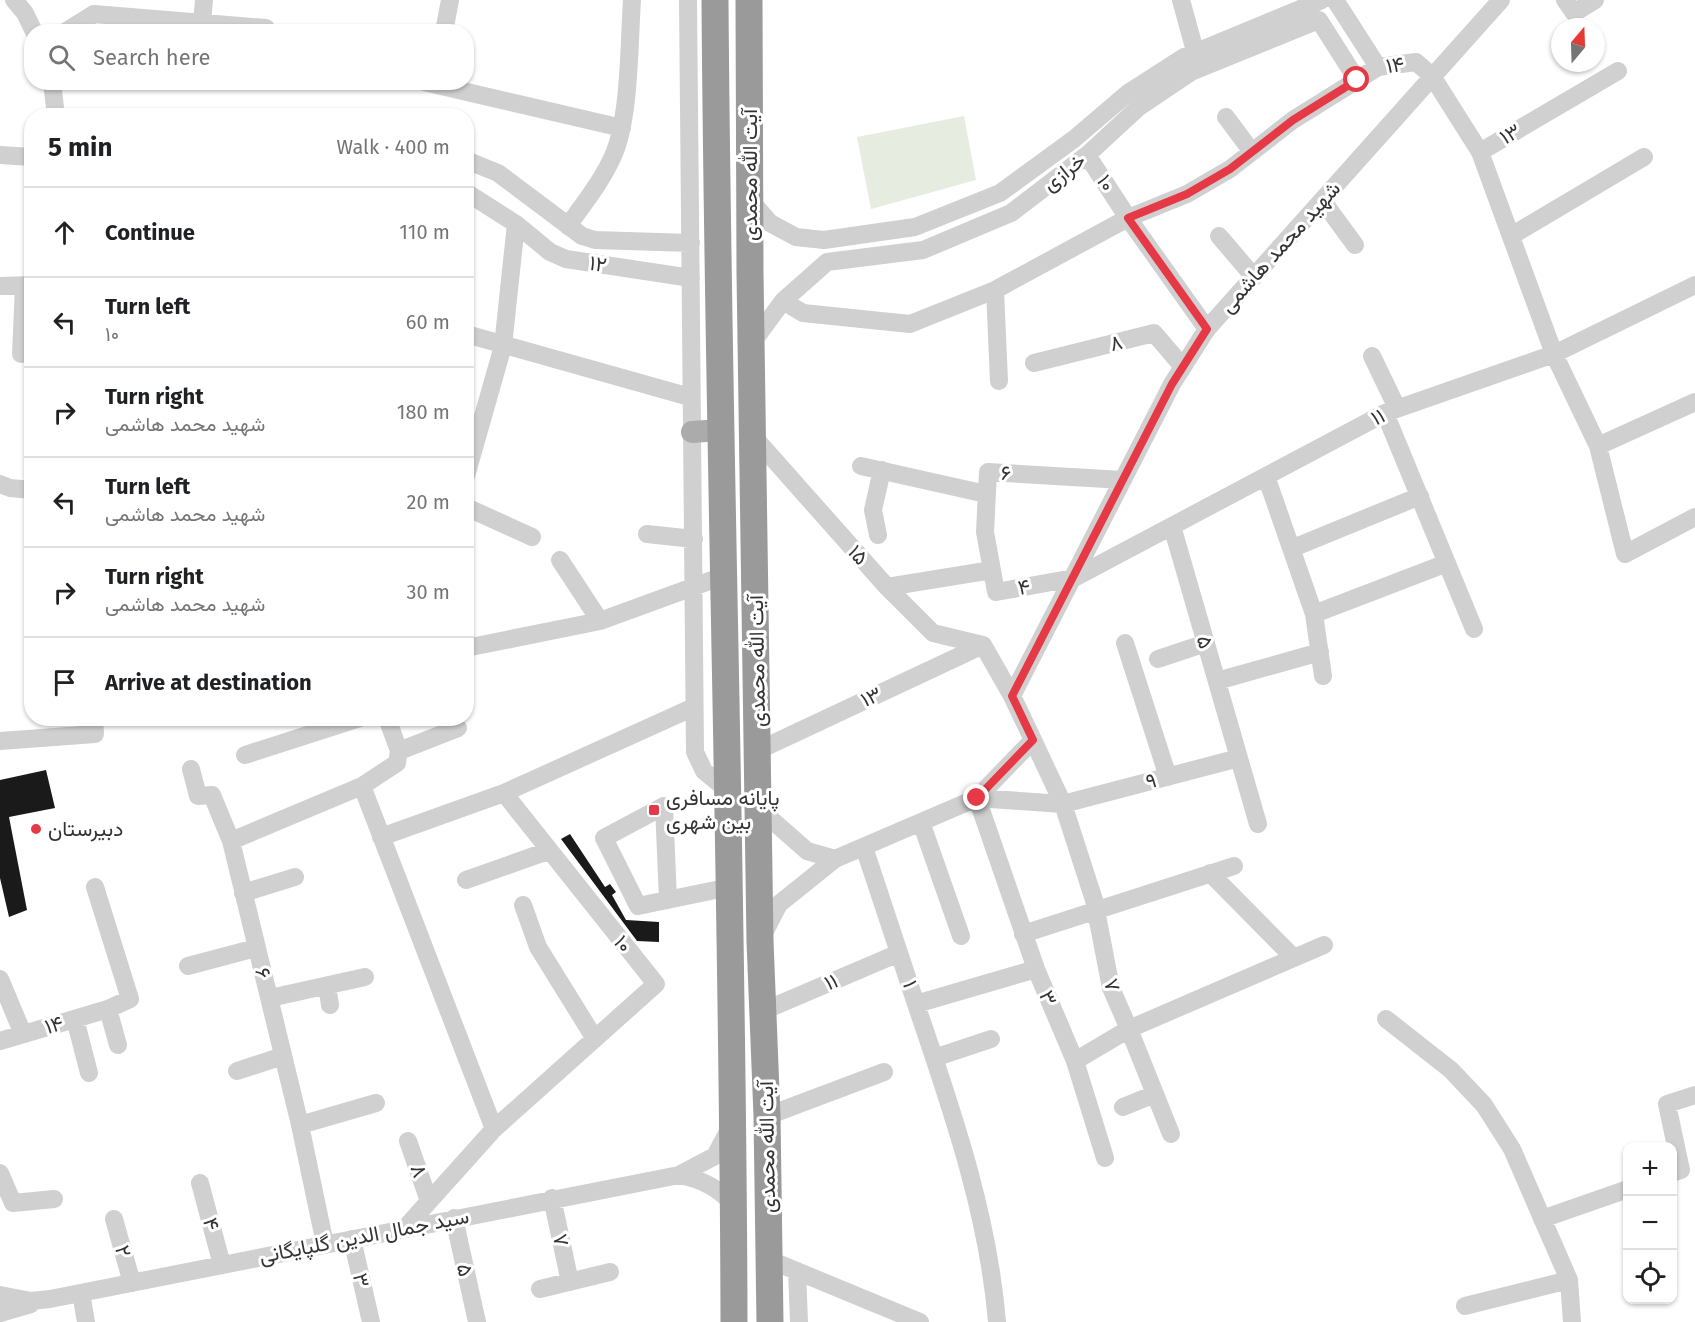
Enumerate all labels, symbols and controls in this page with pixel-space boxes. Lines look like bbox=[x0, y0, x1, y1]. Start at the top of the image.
north arrow bbox=[1551, 18, 1605, 72]
search box bbox=[24, 24, 474, 90]
icon: search bbox=[45, 41, 78, 74]
text: Search here bbox=[93, 44, 211, 71]
street label: ۱۴ bbox=[1384, 51, 1406, 79]
route start bbox=[1343, 66, 1369, 92]
street label: آیت الله محمدی bbox=[737, 107, 763, 241]
street label: ۱۳ bbox=[1495, 118, 1525, 150]
text: 5 min bbox=[48, 132, 112, 163]
text: Walk · 400 m bbox=[337, 135, 450, 159]
street label: خرازی bbox=[1037, 147, 1091, 197]
street label: ۱۰ bbox=[1091, 170, 1121, 196]
street label: شهید محمد هاشمی bbox=[1214, 176, 1346, 318]
icon: ahead bbox=[48, 216, 81, 249]
text: Continue bbox=[105, 219, 195, 246]
text: 110 m bbox=[399, 220, 450, 244]
street label: ۱۲ bbox=[588, 250, 608, 278]
text: Turn left bbox=[105, 293, 190, 320]
icon: left bbox=[48, 306, 81, 339]
text: 60 m bbox=[406, 310, 450, 334]
text: ۱۰ bbox=[105, 322, 119, 346]
street label: ۸ bbox=[1107, 329, 1125, 357]
text: Turn right bbox=[105, 383, 204, 410]
icon: right bbox=[48, 396, 81, 429]
text: 180 m bbox=[397, 400, 450, 424]
street label: ۱۱ bbox=[1367, 403, 1389, 431]
text: شهید محمد هاشمی bbox=[105, 412, 265, 436]
street label: ۶ bbox=[1000, 460, 1012, 486]
text: Turn left bbox=[105, 473, 190, 500]
icon: left bbox=[48, 486, 81, 519]
text: 20 m bbox=[407, 490, 450, 514]
text: شهید محمد هاشمی bbox=[105, 502, 265, 526]
street label: ۱۵ bbox=[842, 539, 874, 571]
text: Turn right bbox=[105, 563, 204, 590]
street label: ۴ bbox=[1016, 573, 1032, 601]
icon: right bbox=[48, 576, 81, 609]
text: 30 m bbox=[406, 580, 450, 604]
text: شهید محمد هاشمی bbox=[105, 592, 265, 616]
street label: آیت الله محمدی bbox=[743, 593, 771, 727]
street label: ۵ bbox=[1191, 632, 1219, 652]
icon: arrive bbox=[48, 666, 81, 699]
text: Arrive at destination bbox=[105, 669, 312, 696]
street label: ۱۳ bbox=[856, 681, 886, 713]
street label: ۹ bbox=[1143, 767, 1159, 795]
route end bbox=[963, 784, 989, 810]
place label: پایانه مسافری بین شهری bbox=[666, 785, 779, 835]
marker: پایانه مسافری بین شهری bbox=[647, 803, 661, 817]
place label: دبیرستان bbox=[48, 816, 123, 842]
marker: دبیرستان bbox=[29, 822, 43, 836]
street label: ۱۰ bbox=[608, 930, 638, 958]
street label: ۶ bbox=[249, 965, 277, 981]
street label: ۱۱ bbox=[820, 968, 842, 996]
street label: ۷ bbox=[1098, 975, 1126, 995]
street label: ۱ bbox=[897, 977, 923, 991]
street label: ۳ bbox=[1033, 987, 1063, 1009]
street label: ۱۴ bbox=[42, 1010, 66, 1040]
street label: آیت الله محمدی bbox=[753, 1079, 781, 1213]
map controls bbox=[1623, 1142, 1677, 1304]
button: + bbox=[1623, 1142, 1677, 1196]
street label: ۸ bbox=[405, 1161, 433, 1181]
button: − bbox=[1623, 1196, 1677, 1250]
street label: سید جمال الدین گلپایگانی bbox=[257, 1203, 471, 1270]
street label: ۴ bbox=[197, 1215, 225, 1233]
street label: ۷ bbox=[547, 1231, 575, 1249]
street label: ۲ bbox=[109, 1242, 137, 1260]
button: locate bbox=[1623, 1250, 1677, 1304]
street label: ۵ bbox=[451, 1261, 479, 1279]
street label: ۳ bbox=[347, 1271, 375, 1289]

